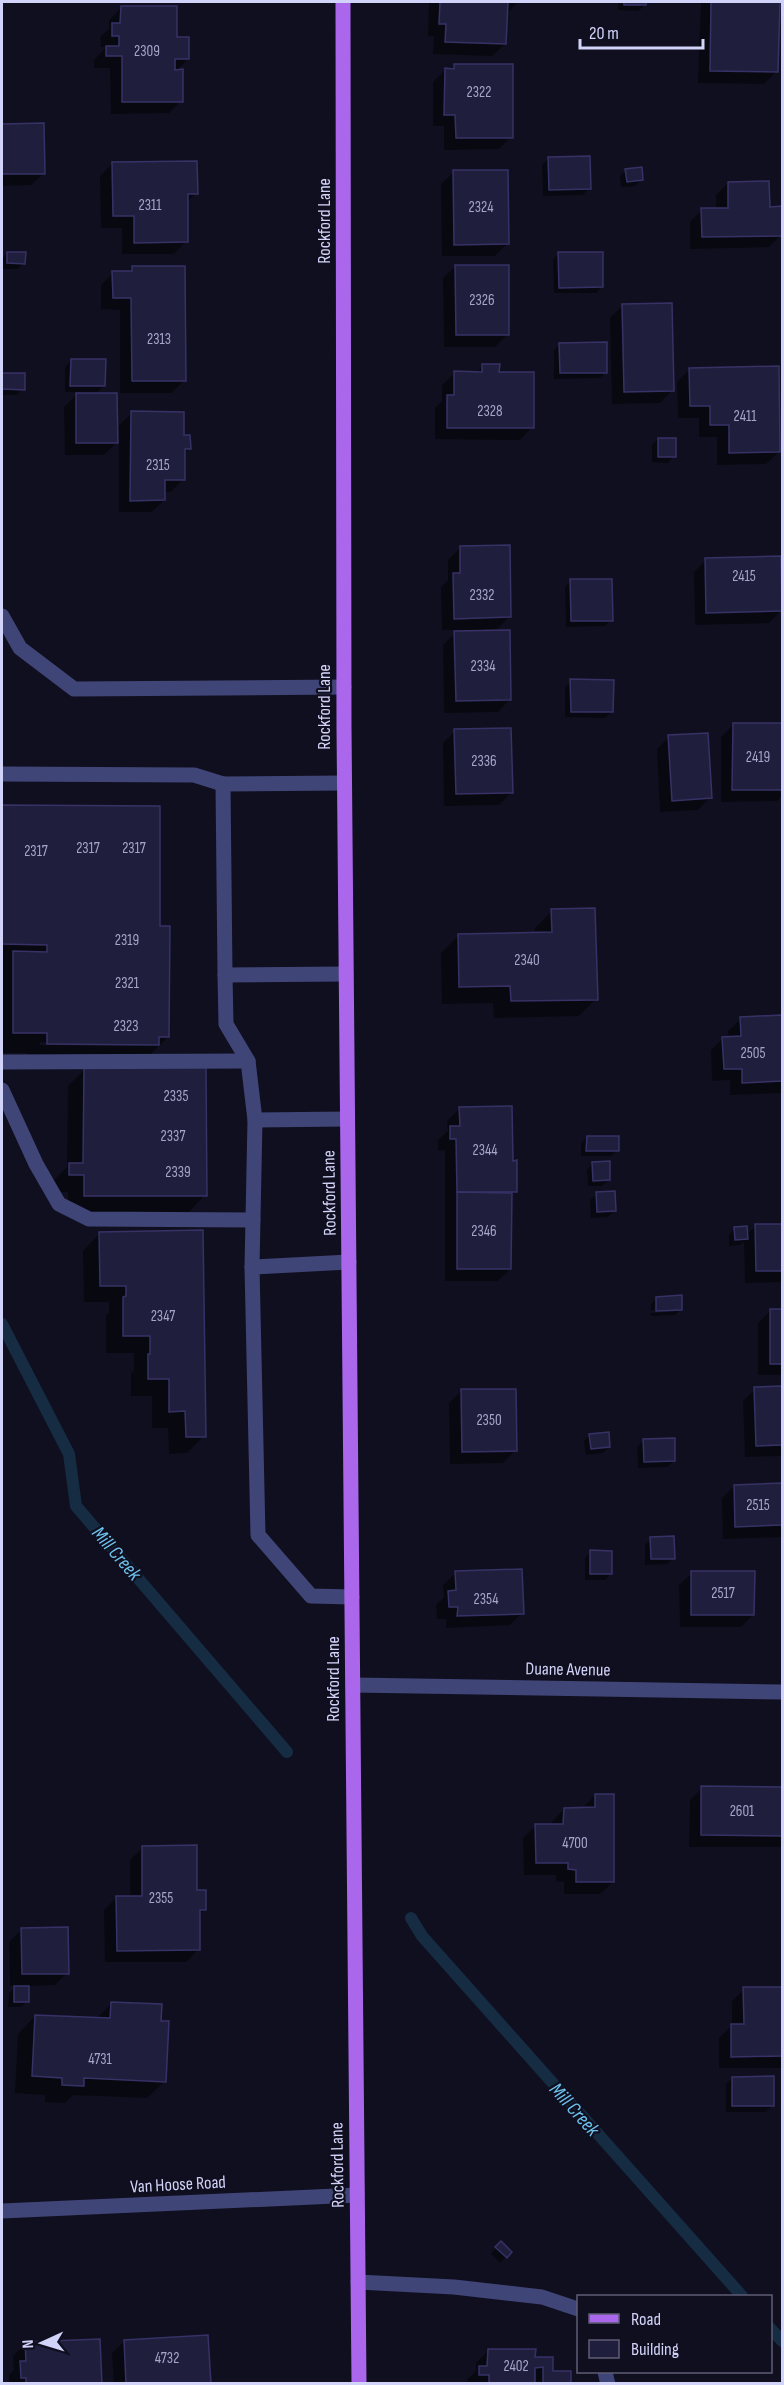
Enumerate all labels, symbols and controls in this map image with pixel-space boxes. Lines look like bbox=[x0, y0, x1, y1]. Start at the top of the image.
scale bar bbox=[580, 12, 703, 50]
text: 20 m bbox=[589, 23, 619, 44]
house number: 2309 bbox=[134, 42, 160, 61]
house number: 2322 bbox=[467, 83, 491, 102]
street label: Rockford Lane bbox=[314, 178, 335, 264]
house number: 2311 bbox=[139, 196, 162, 215]
house number: 2324 bbox=[469, 198, 493, 217]
house number: 2326 bbox=[469, 291, 495, 310]
house number: 2313 bbox=[147, 330, 171, 349]
house number: 2328 bbox=[477, 402, 503, 421]
house number: 2411 bbox=[734, 407, 757, 426]
house number: 2315 bbox=[146, 456, 170, 475]
house number: 2415 bbox=[732, 567, 756, 586]
house number: 2332 bbox=[470, 586, 495, 605]
house number: 2334 bbox=[470, 657, 496, 676]
street label: Rockford Lane bbox=[314, 664, 335, 750]
house number: 2419 bbox=[746, 748, 770, 767]
house number: 2336 bbox=[471, 752, 497, 771]
house number: 2317 bbox=[76, 839, 100, 858]
house number: 2317 bbox=[122, 839, 146, 858]
house number: 2317 bbox=[24, 842, 48, 861]
house number: 2319 bbox=[115, 931, 139, 950]
house number: 2340 bbox=[514, 951, 540, 970]
house number: 2321 bbox=[115, 974, 140, 993]
house number: 2323 bbox=[113, 1017, 139, 1036]
house number: 2505 bbox=[741, 1044, 765, 1063]
house number: 2335 bbox=[164, 1087, 188, 1106]
house number: 2337 bbox=[161, 1127, 185, 1146]
house number: 2344 bbox=[472, 1141, 498, 1160]
street label: Rockford Lane bbox=[318, 1150, 341, 1236]
house number: 2339 bbox=[165, 1163, 191, 1182]
house number: 2346 bbox=[471, 1222, 497, 1241]
house number: 2347 bbox=[151, 1307, 175, 1326]
house number: 2350 bbox=[476, 1411, 502, 1430]
house number: 2515 bbox=[746, 1496, 770, 1515]
water label: Mill Creek bbox=[86, 1522, 146, 1586]
house number: 2517 bbox=[711, 1584, 735, 1603]
house number: 2354 bbox=[474, 1590, 498, 1609]
street label: Rockford Lane bbox=[323, 1636, 344, 1722]
street label: Duane Avenue bbox=[525, 1658, 611, 1681]
house number: 2601 bbox=[730, 1802, 755, 1821]
house number: 4700 bbox=[562, 1834, 588, 1853]
house number: 2355 bbox=[149, 1889, 173, 1908]
house number: 4731 bbox=[88, 2050, 113, 2069]
water label: Mill Creek bbox=[544, 2078, 605, 2142]
street label: Rockford Lane bbox=[326, 2122, 349, 2208]
street label: Van Hoose Road bbox=[130, 2172, 226, 2197]
legend bbox=[577, 2295, 772, 2373]
text: Road bbox=[631, 2309, 661, 2330]
north arrow bbox=[12, 2313, 72, 2373]
text: N bbox=[19, 2339, 38, 2349]
text: Building bbox=[631, 2339, 679, 2360]
house number: 4732 bbox=[155, 2349, 179, 2368]
house number: 2402 bbox=[503, 2357, 529, 2376]

